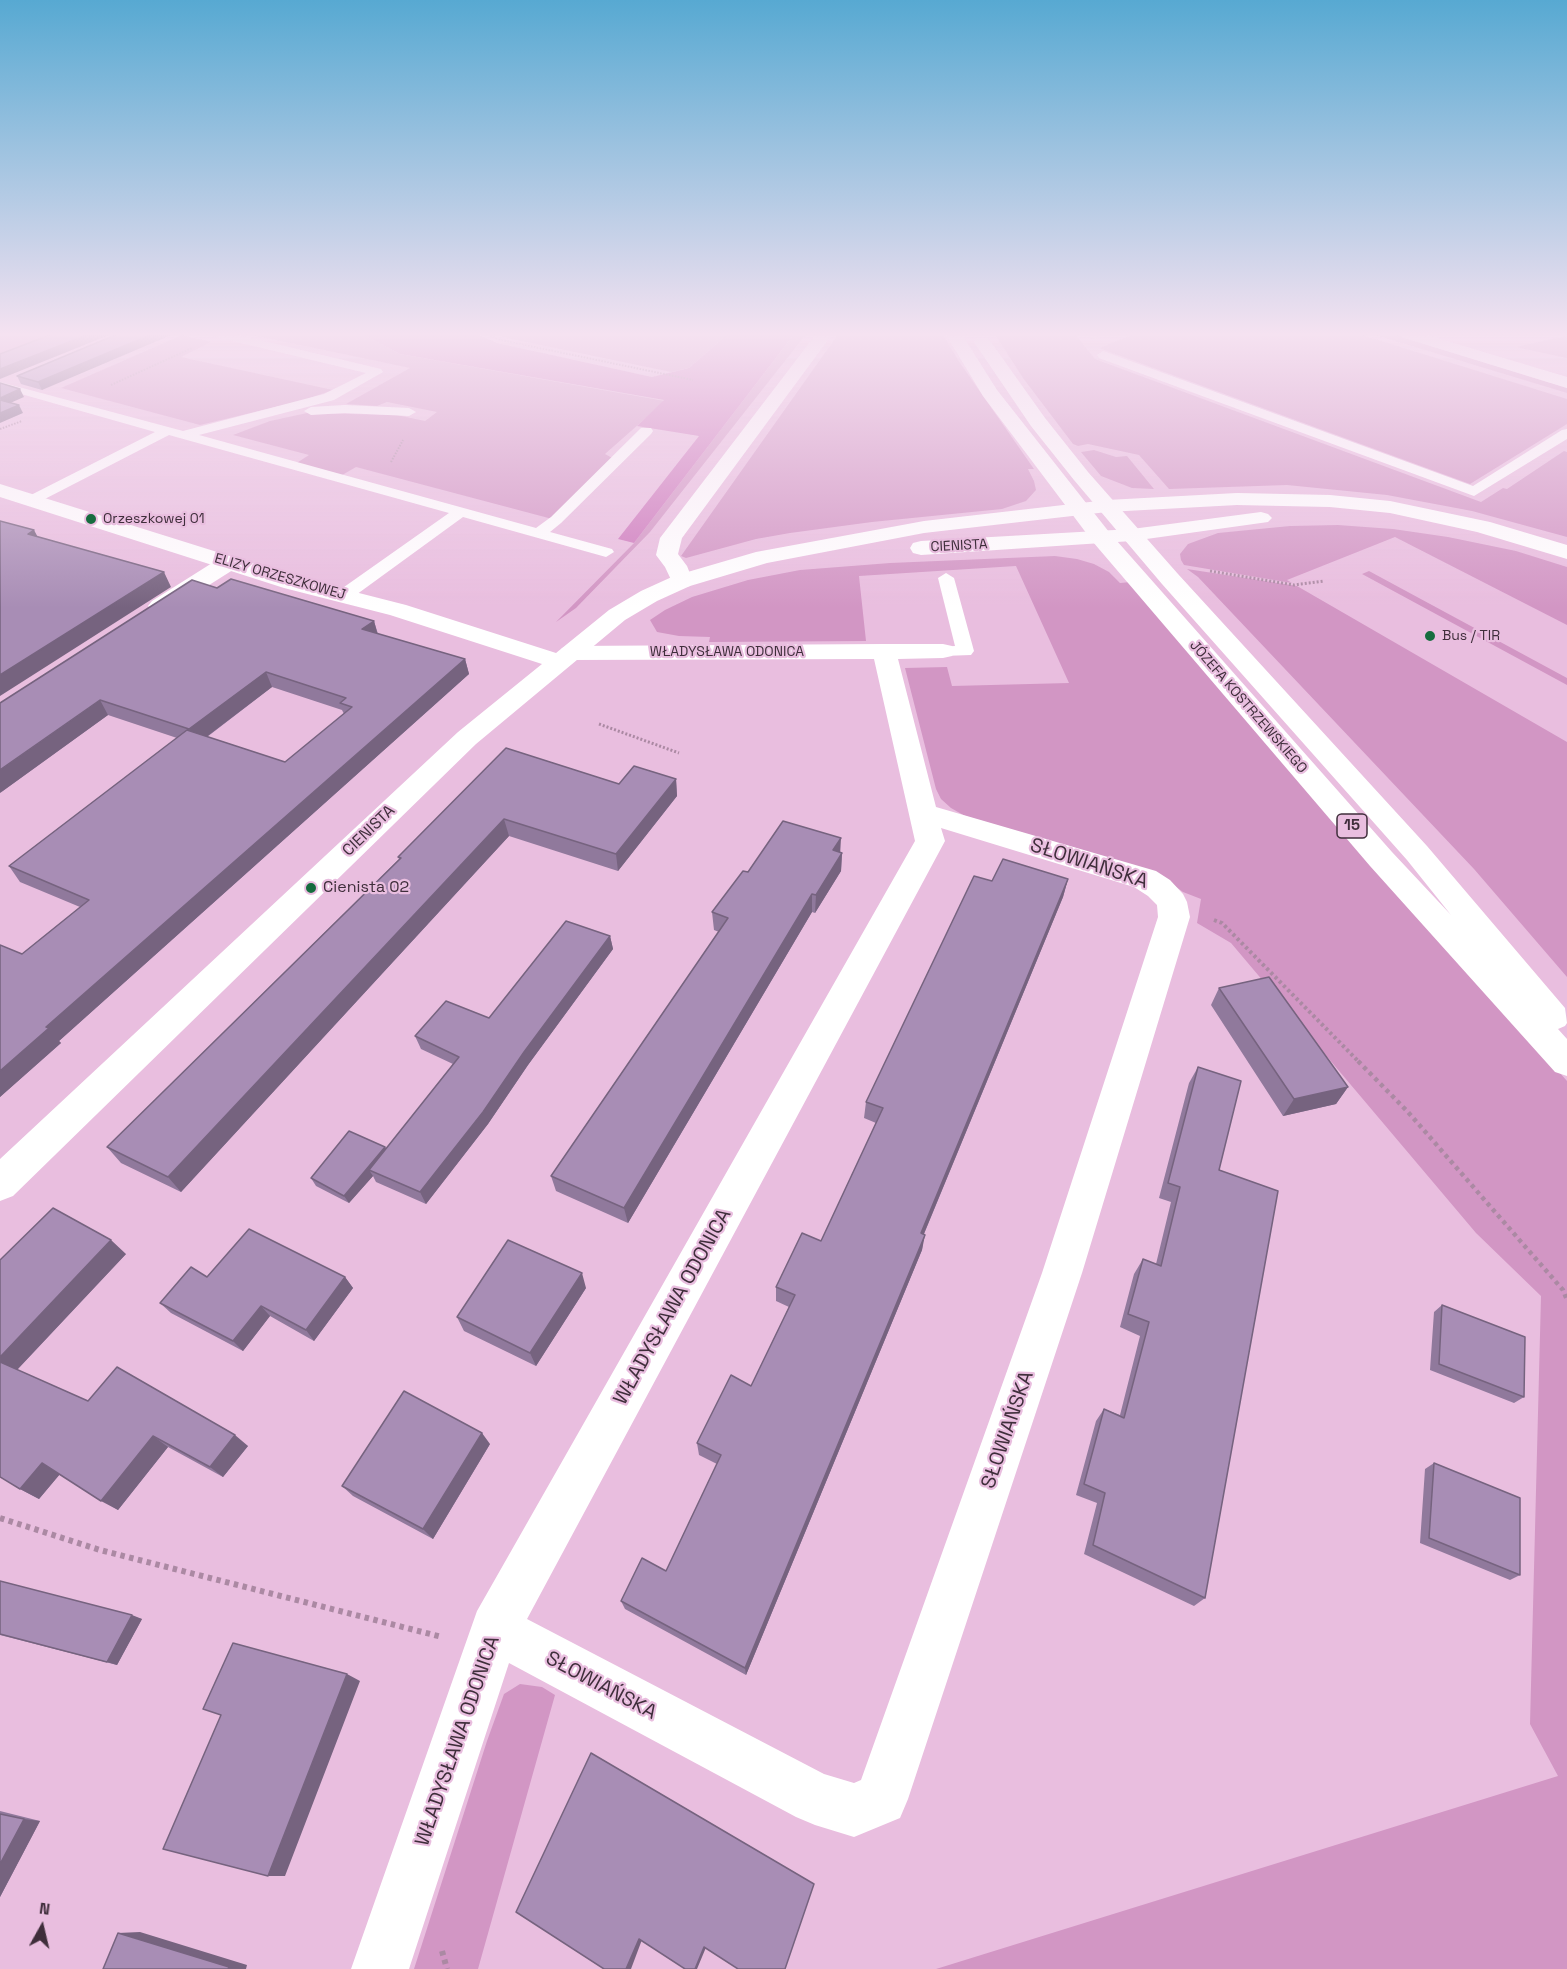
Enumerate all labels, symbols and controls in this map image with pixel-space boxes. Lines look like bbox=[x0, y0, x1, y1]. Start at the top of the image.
place label: Orzeszkowej 01 bbox=[103, 511, 205, 527]
marker: Orzeszkowej 01 bbox=[84, 512, 98, 526]
street label: CIENISTA bbox=[930, 536, 988, 556]
street label: ELIZY ORZESZKOWEJ bbox=[212, 550, 348, 604]
place label: Bus / TIR bbox=[1442, 628, 1500, 644]
marker: Bus / TIR bbox=[1423, 629, 1437, 643]
street label: JÓZEFA KOSTRZEWSKIEGO bbox=[1186, 637, 1310, 777]
street label: WŁADYSŁAWA ODONICA bbox=[650, 644, 804, 660]
street label: CIENISTA bbox=[339, 801, 399, 861]
road number: 15 bbox=[1337, 814, 1367, 838]
street label: SŁOWIAŃSKA bbox=[1027, 834, 1151, 894]
place label: Cienista 02 bbox=[323, 878, 409, 898]
marker: Cienista 02 bbox=[304, 881, 318, 895]
street label: WŁADYSŁAWA ODONICA bbox=[609, 1205, 737, 1409]
street label: SŁOWIAŃSKA bbox=[977, 1368, 1039, 1492]
street label: WŁADYSŁAWA ODONICA bbox=[411, 1633, 505, 1849]
street label: SŁOWIAŃSKA bbox=[541, 1647, 661, 1725]
north arrow bbox=[12, 1897, 72, 1957]
text: N bbox=[38, 1898, 51, 1920]

